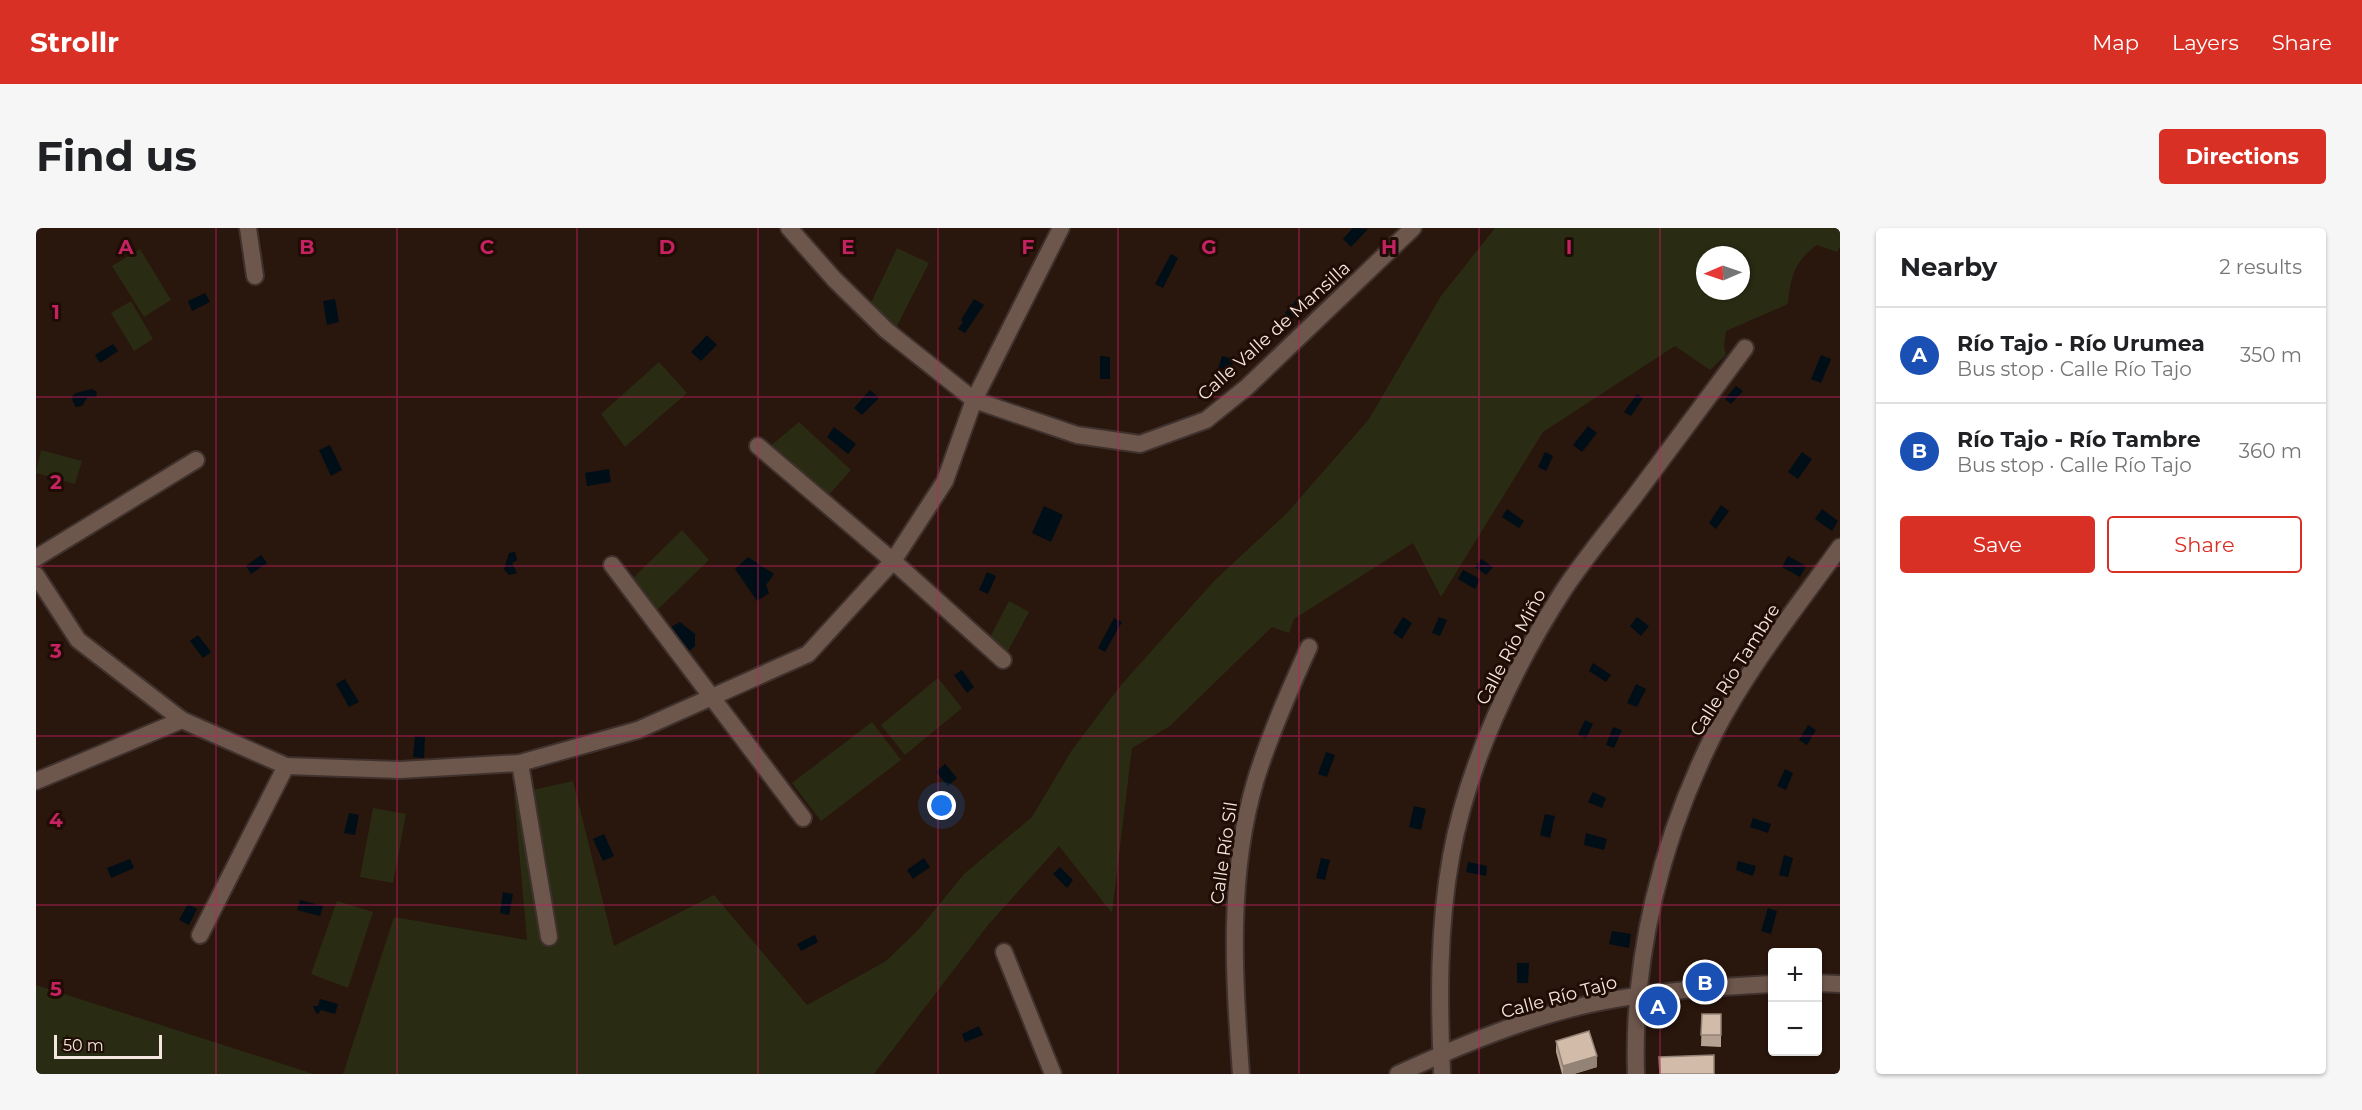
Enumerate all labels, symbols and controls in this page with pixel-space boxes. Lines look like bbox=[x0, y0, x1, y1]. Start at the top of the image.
text: Strollr bbox=[30, 25, 119, 59]
text: Map bbox=[2092, 30, 2139, 55]
text: Layers bbox=[2172, 30, 2239, 55]
text: Share bbox=[2272, 30, 2332, 55]
button: Directions bbox=[2159, 129, 2326, 184]
text: Find us bbox=[36, 130, 197, 182]
text: A bbox=[117, 235, 134, 259]
text: B bbox=[299, 235, 315, 259]
text: C bbox=[480, 235, 495, 259]
text: D bbox=[659, 235, 675, 259]
text: E bbox=[841, 235, 855, 259]
text: F bbox=[1022, 235, 1035, 259]
text: G bbox=[1201, 235, 1217, 259]
text: H bbox=[1381, 235, 1397, 259]
text: I bbox=[1566, 235, 1572, 259]
north arrow bbox=[1696, 246, 1750, 300]
text: Nearby bbox=[1900, 251, 1997, 283]
text: 2 results bbox=[2219, 255, 2302, 279]
street label: Calle Valle de Mansilla bbox=[1193, 257, 1355, 405]
text: 1 bbox=[52, 300, 60, 324]
text: Río Tajo - Río Urumea bbox=[1957, 330, 2205, 357]
text: A bbox=[1912, 343, 1927, 367]
text: 350 m bbox=[2240, 343, 2302, 367]
text: Bus stop · Calle Río Tajo bbox=[1957, 357, 2192, 381]
text: Río Tajo - Río Tambre bbox=[1957, 426, 2201, 453]
text: B bbox=[1912, 439, 1927, 463]
text: 360 m bbox=[2239, 439, 2302, 463]
text: Bus stop · Calle Río Tajo bbox=[1957, 453, 2192, 477]
text: 2 bbox=[50, 470, 62, 494]
button: Save bbox=[1900, 516, 2095, 573]
button: Share bbox=[2107, 516, 2302, 573]
street label: Calle Río Miño bbox=[1471, 585, 1551, 709]
street label: Calle Río Tambre bbox=[1685, 600, 1785, 740]
text: 3 bbox=[49, 639, 62, 663]
your location bbox=[927, 791, 956, 820]
street label: Calle Río Sil bbox=[1206, 800, 1242, 906]
text: 4 bbox=[49, 808, 63, 832]
map controls bbox=[1768, 948, 1822, 1056]
button: + bbox=[1768, 948, 1822, 1002]
pin: B bbox=[1686, 960, 1724, 1005]
street label: Calle Río Tajo bbox=[1499, 971, 1619, 1023]
text: 5 bbox=[50, 977, 62, 1001]
pin: A bbox=[1638, 984, 1678, 1028]
button: − bbox=[1768, 1002, 1822, 1056]
scale bar bbox=[54, 1032, 162, 1060]
text: 50 m bbox=[63, 1036, 104, 1055]

